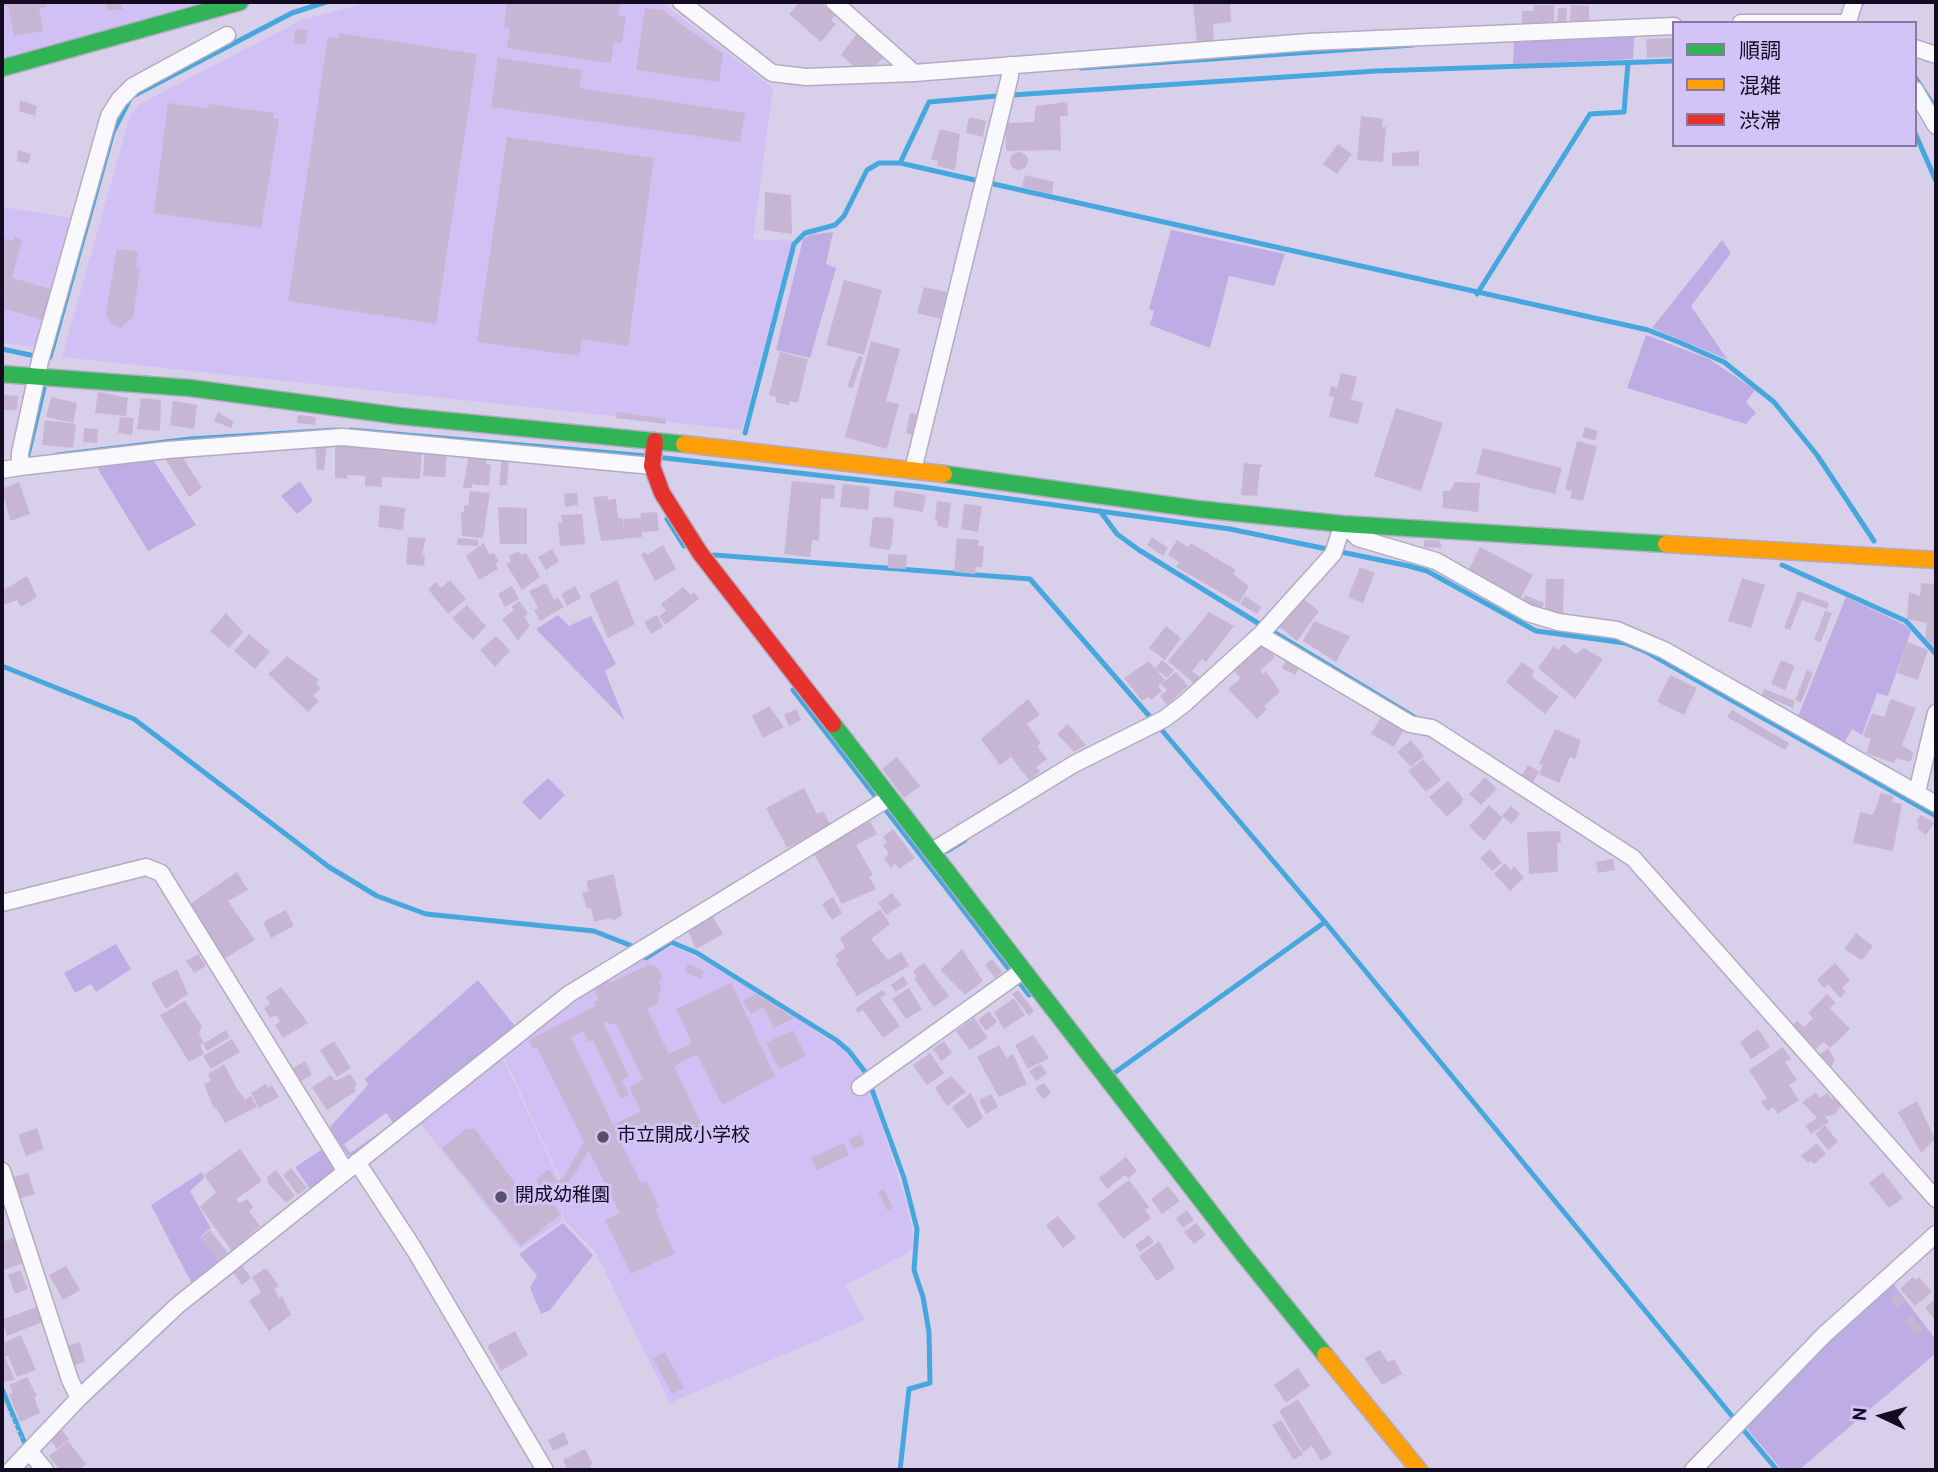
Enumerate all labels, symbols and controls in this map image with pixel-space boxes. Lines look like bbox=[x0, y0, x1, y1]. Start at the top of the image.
legend bbox=[1672, 21, 1917, 147]
text: 順調 bbox=[1739, 39, 1781, 66]
text: 混雑 bbox=[1739, 74, 1781, 101]
text: 渋滞 bbox=[1739, 109, 1781, 136]
place label: 市立開成小学校 bbox=[617, 1126, 750, 1148]
marker: 市立開成小学校 bbox=[595, 1129, 611, 1145]
place label: 開成幼稚園 bbox=[515, 1186, 610, 1208]
marker: 開成幼稚園 bbox=[493, 1189, 509, 1205]
north arrow bbox=[1847, 1381, 1917, 1451]
text: N bbox=[1849, 1406, 1874, 1422]

